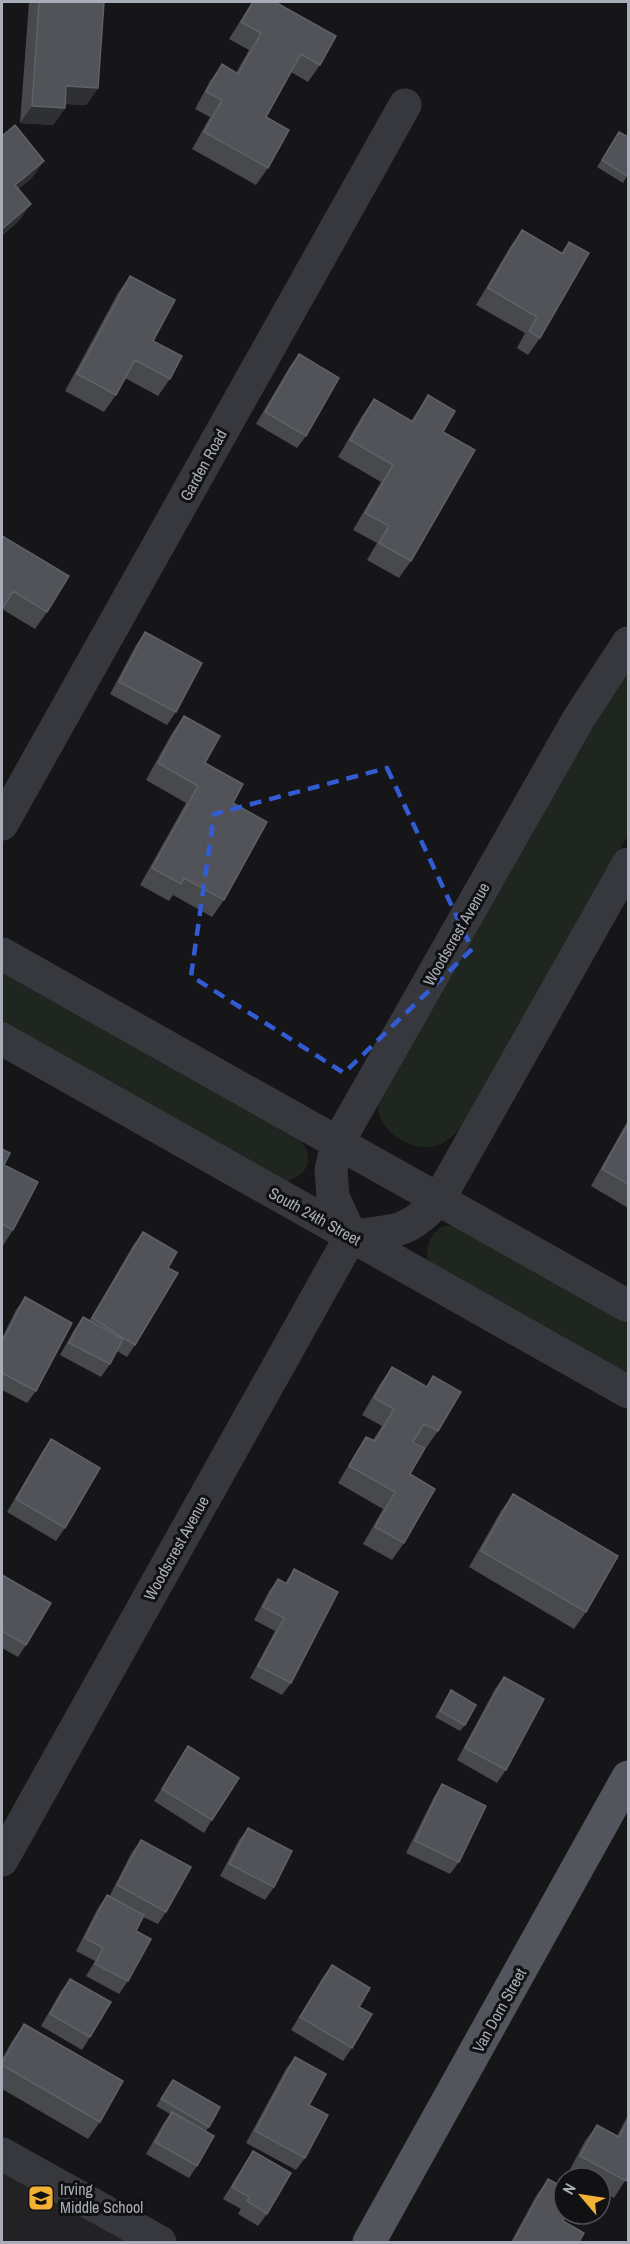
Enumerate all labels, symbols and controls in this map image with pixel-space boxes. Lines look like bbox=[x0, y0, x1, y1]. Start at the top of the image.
street label: Garden Road bbox=[174, 425, 232, 505]
street label: Woodscrest Avenue bbox=[417, 878, 495, 990]
street label: South 24th Street bbox=[265, 1182, 365, 1251]
street label: Woodscrest Avenue bbox=[138, 1492, 214, 1604]
street label: Van Dorn Street bbox=[467, 1964, 531, 2056]
north arrow bbox=[552, 2166, 612, 2226]
place label: Irving Middle School bbox=[60, 2178, 143, 2218]
text: N bbox=[557, 2179, 581, 2198]
school or university icon: Irving Middle School bbox=[26, 2183, 56, 2213]

